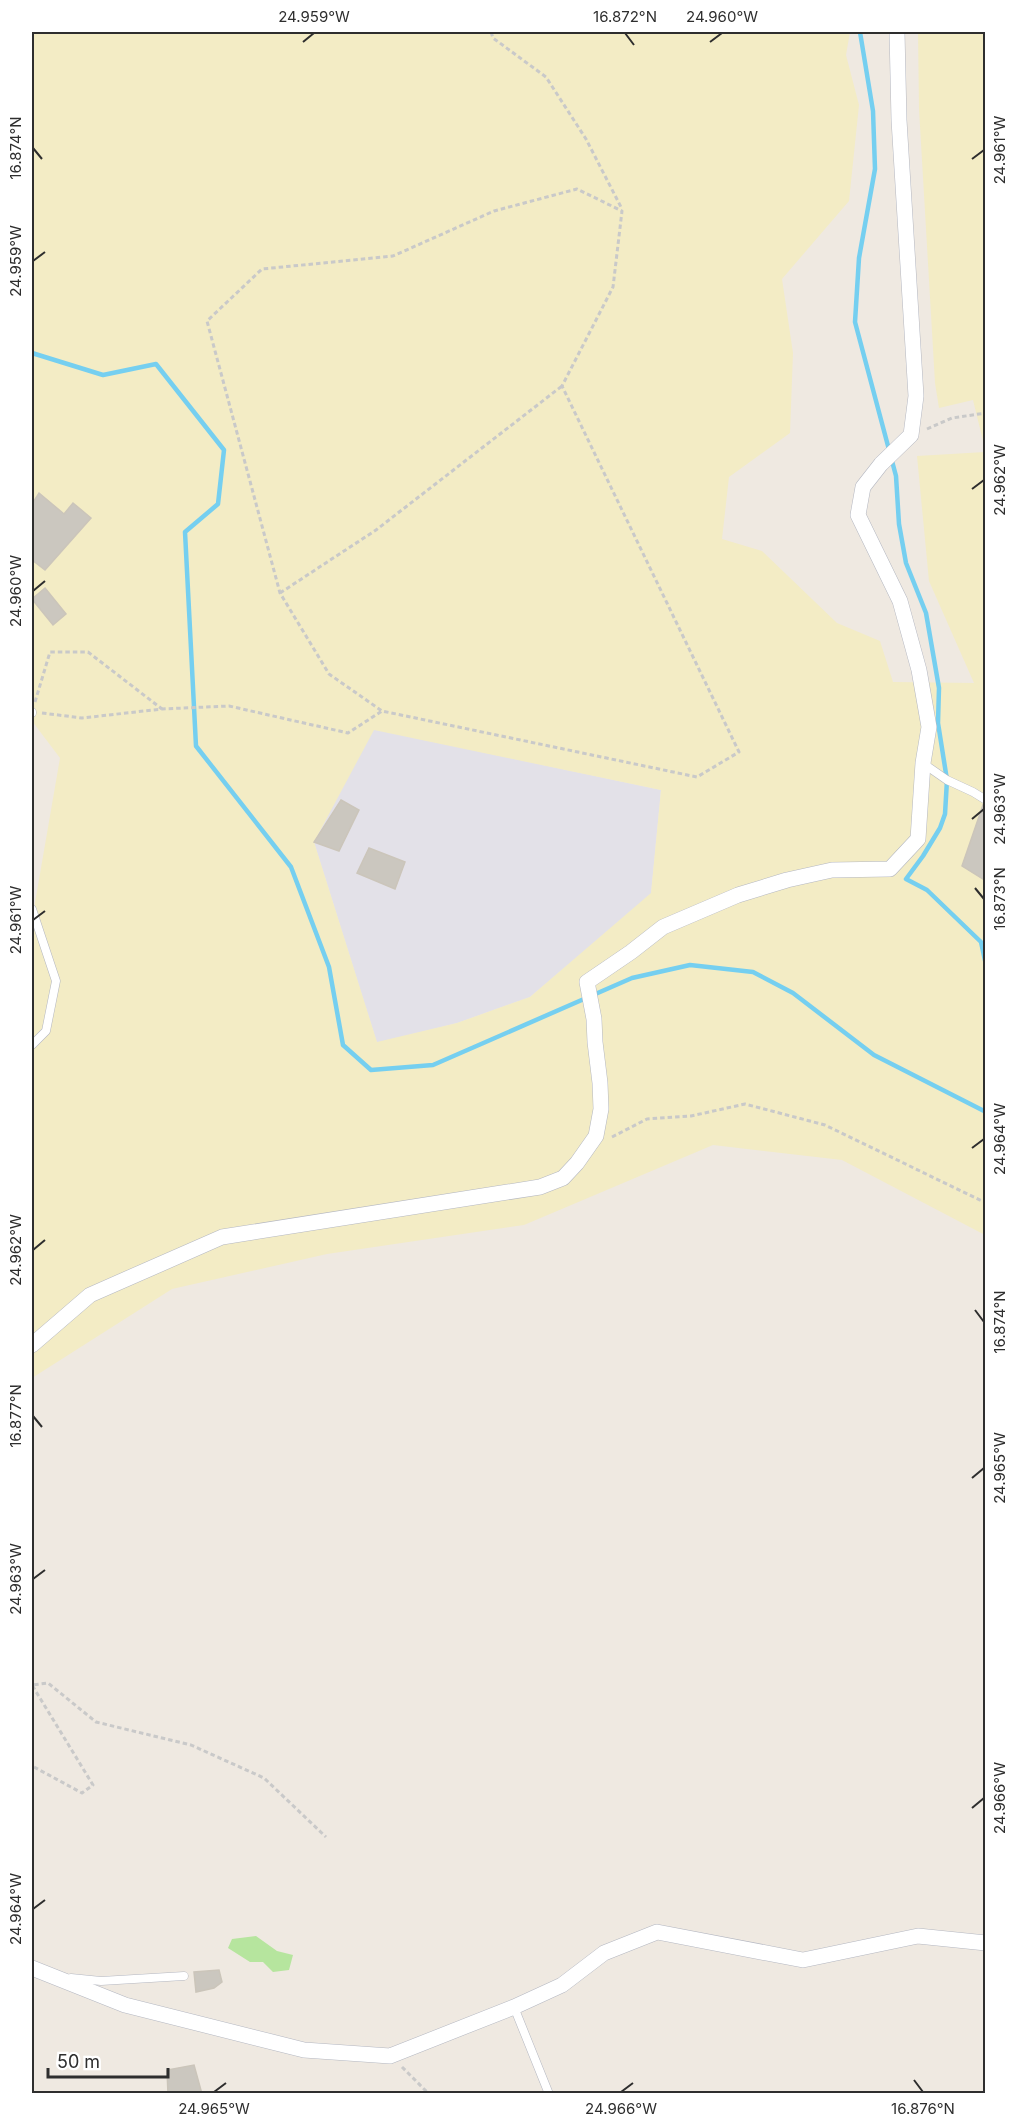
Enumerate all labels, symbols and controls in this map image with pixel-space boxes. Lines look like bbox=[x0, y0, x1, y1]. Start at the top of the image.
text: 24.959°W bbox=[278, 7, 350, 26]
text: 16.872°N bbox=[593, 7, 657, 26]
text: 24.960°W bbox=[686, 7, 758, 26]
text: 24.961°W bbox=[990, 115, 1009, 184]
text: 16.874°N bbox=[6, 116, 25, 180]
text: 24.959°W bbox=[6, 225, 25, 297]
text: 24.962°W bbox=[990, 444, 1009, 516]
text: 24.960°W bbox=[6, 555, 25, 627]
text: 24.963°W bbox=[990, 773, 1009, 845]
text: 16.873°N bbox=[990, 867, 1009, 931]
text: 24.961°W bbox=[6, 885, 25, 954]
text: 24.964°W bbox=[990, 1103, 1009, 1175]
text: 24.962°W bbox=[6, 1214, 25, 1286]
text: 16.874°N bbox=[990, 1290, 1009, 1354]
text: 16.877°N bbox=[6, 1384, 25, 1448]
text: 24.965°W bbox=[990, 1432, 1009, 1504]
text: 24.963°W bbox=[6, 1543, 25, 1615]
text: 24.966°W bbox=[990, 1762, 1009, 1834]
text: 24.964°W bbox=[6, 1873, 25, 1945]
scale bar bbox=[48, 2041, 168, 2079]
text: 50 m bbox=[57, 2051, 100, 2072]
text: 24.965°W bbox=[178, 2099, 250, 2118]
text: 24.966°W bbox=[585, 2099, 657, 2118]
text: 16.876°N bbox=[891, 2099, 955, 2118]

